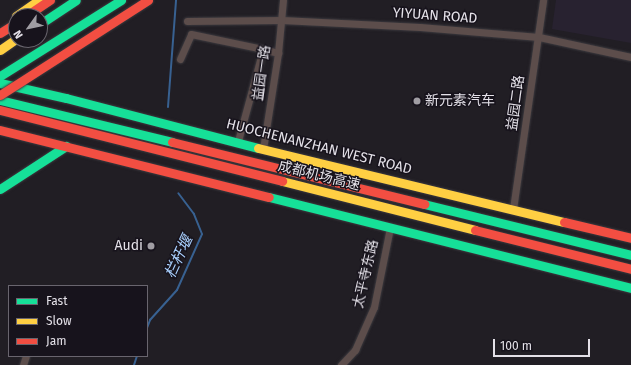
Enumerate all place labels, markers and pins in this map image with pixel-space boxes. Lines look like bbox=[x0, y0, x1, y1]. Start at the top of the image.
place label: 新元素汽车 bbox=[425, 93, 495, 109]
marker: 新元素汽车 bbox=[412, 96, 422, 106]
place label: Audi bbox=[115, 238, 143, 254]
marker: Audi bbox=[146, 241, 156, 251]

